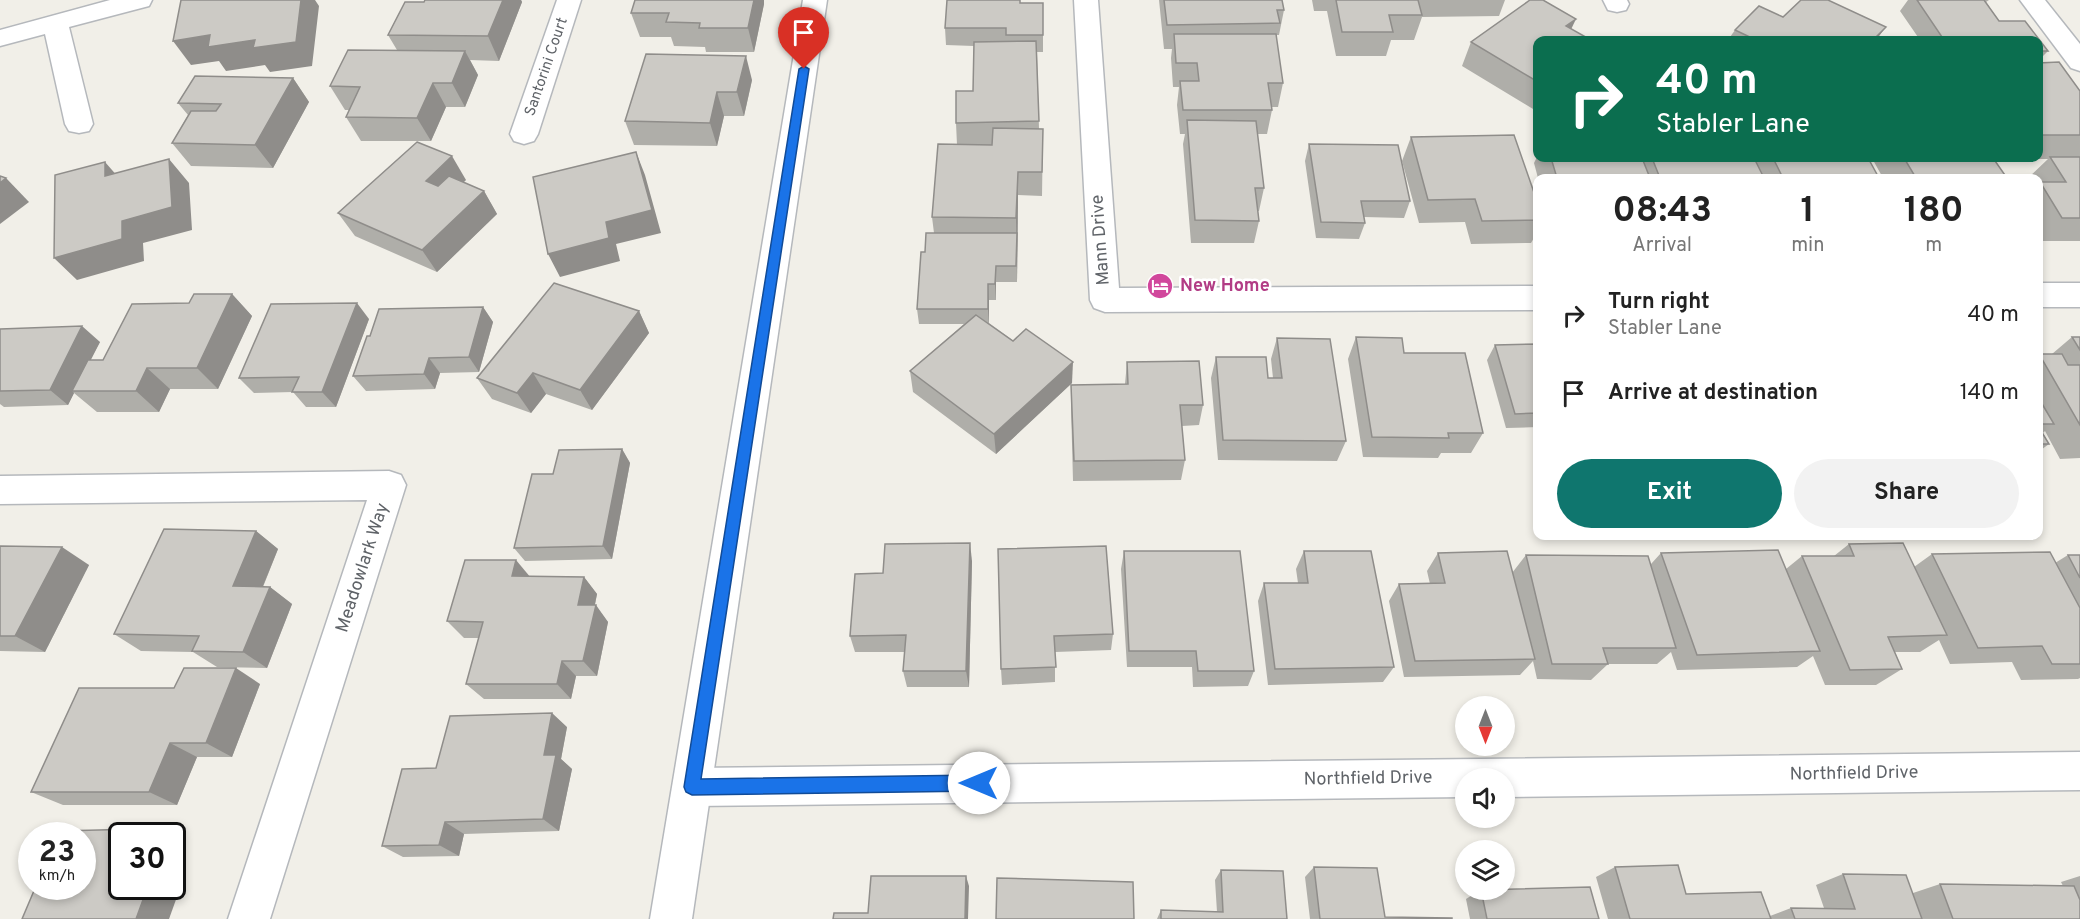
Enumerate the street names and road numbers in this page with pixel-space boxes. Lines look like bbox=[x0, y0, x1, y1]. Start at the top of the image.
street label: Santorini Court bbox=[521, 15, 573, 119]
street label: Mann Drive bbox=[1086, 194, 1116, 286]
street label: Meadowlark Way bbox=[331, 500, 395, 636]
street label: Northfield Drive bbox=[1790, 761, 1918, 787]
street label: Northfield Drive bbox=[1304, 766, 1432, 792]

